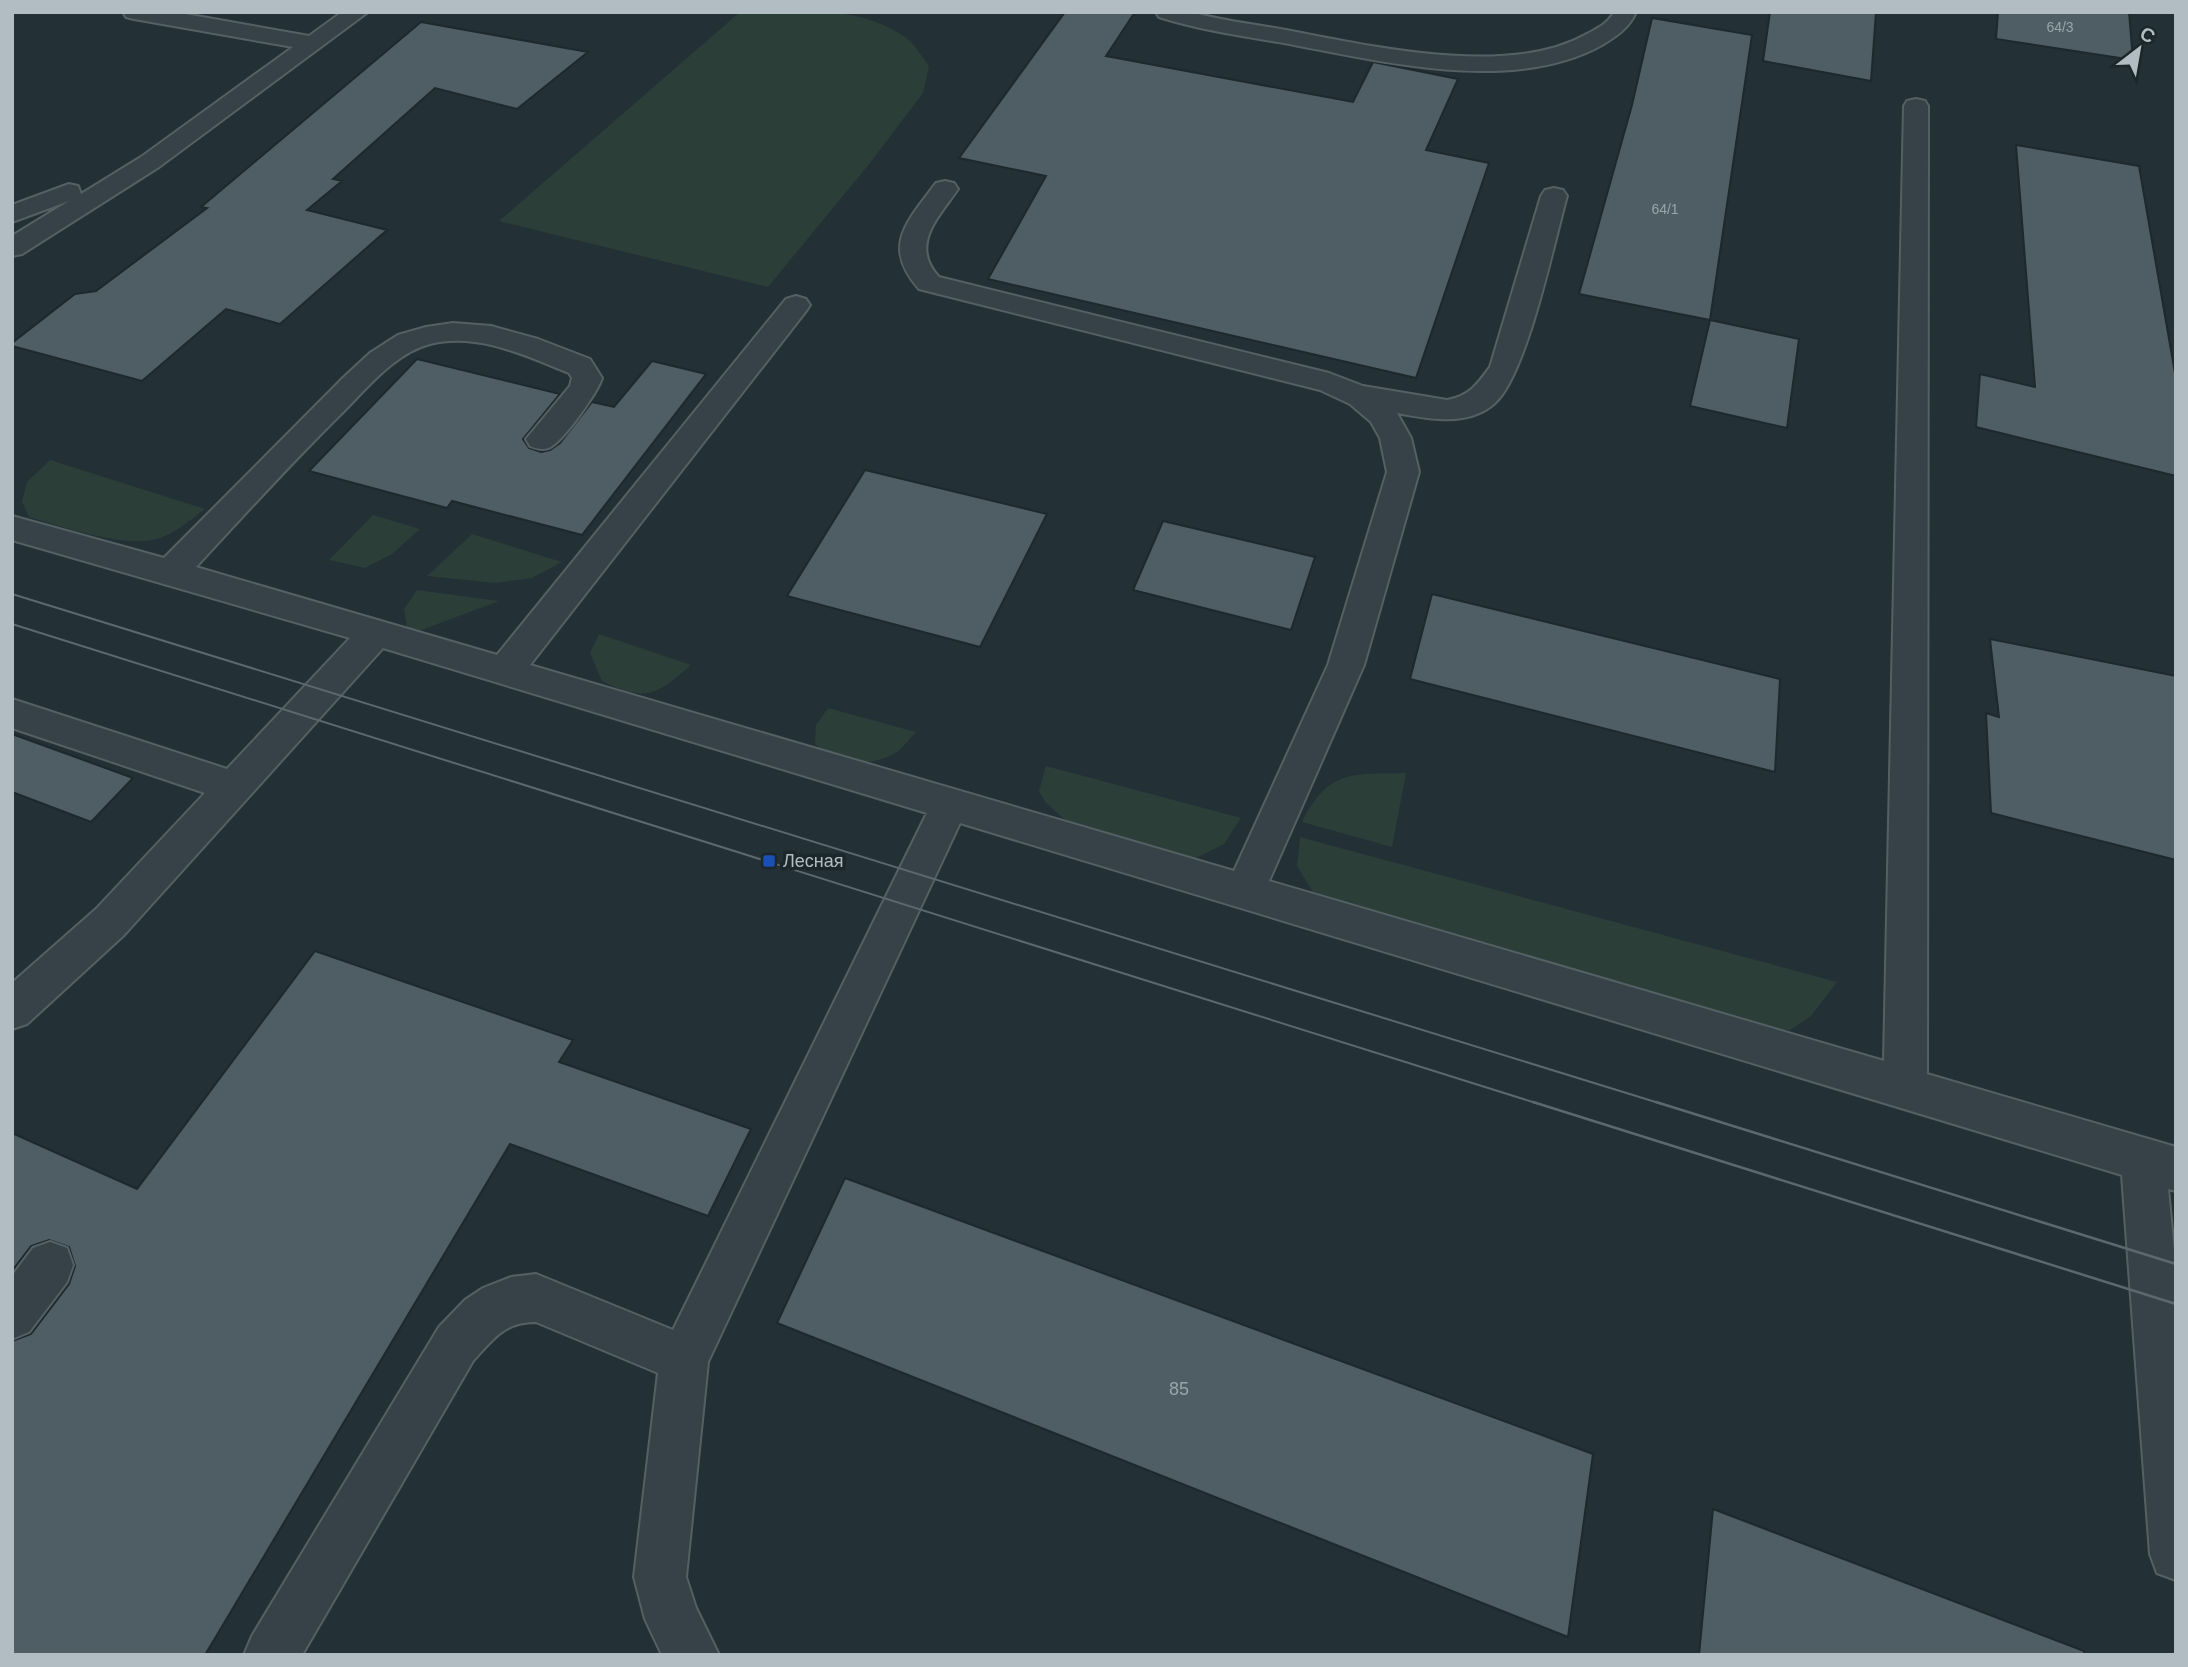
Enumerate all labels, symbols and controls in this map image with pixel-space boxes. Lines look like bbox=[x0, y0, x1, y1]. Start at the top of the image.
north arrow bbox=[2104, 14, 2174, 84]
house number: 64/3 bbox=[2046, 19, 2074, 35]
text: С bbox=[2136, 22, 2159, 48]
house number: 64/1 bbox=[1651, 201, 1679, 217]
place label: Лесная bbox=[783, 851, 844, 871]
marker: Лесная bbox=[761, 853, 777, 869]
house number: 85 bbox=[1169, 1379, 1189, 1399]

